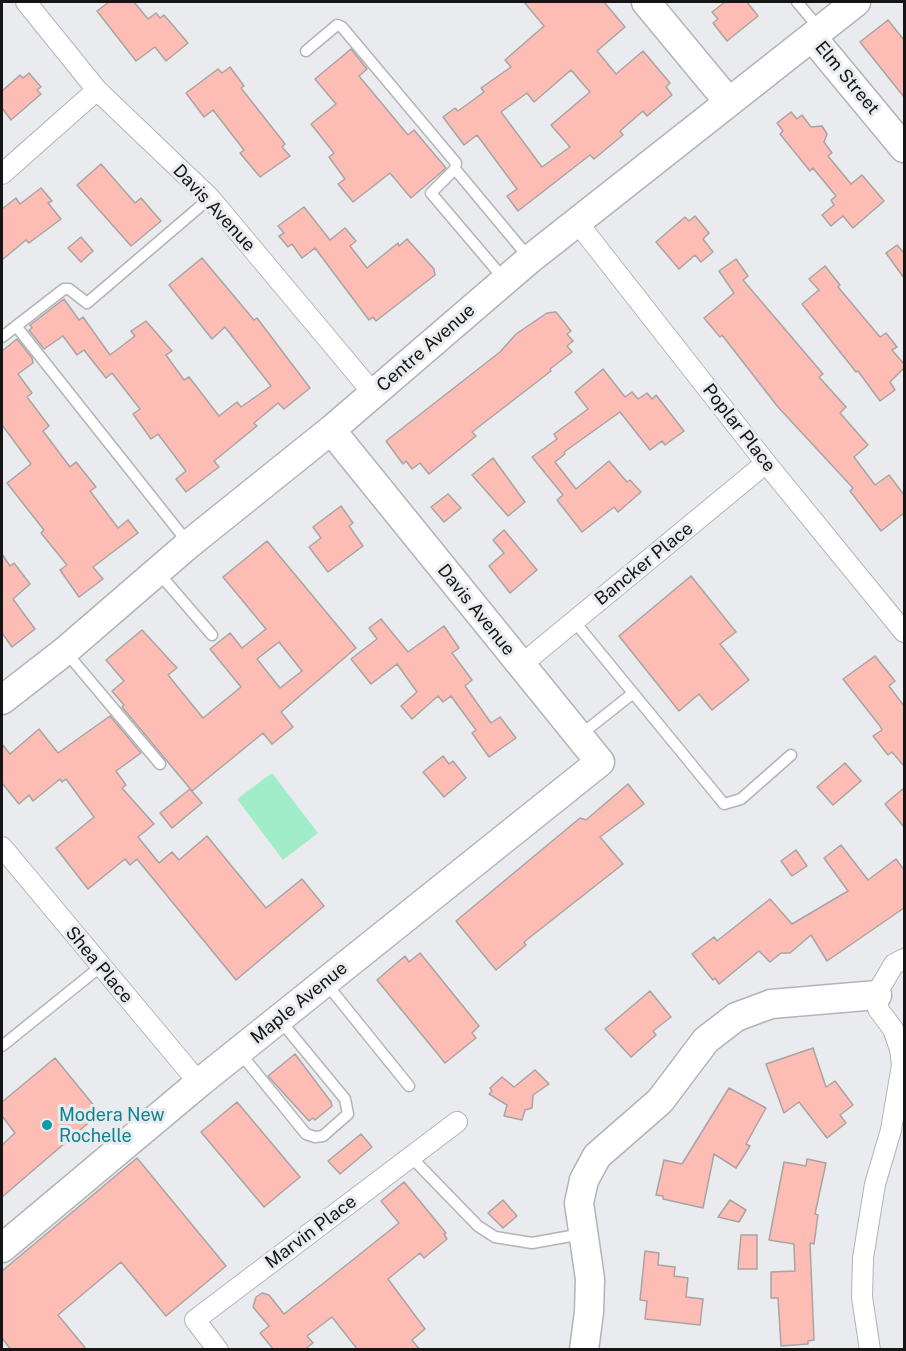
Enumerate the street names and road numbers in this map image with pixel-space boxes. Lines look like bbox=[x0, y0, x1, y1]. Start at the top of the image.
street label: Elm Street bbox=[810, 37, 884, 119]
street label: Davis Avenue bbox=[168, 160, 260, 256]
street label: Centre Avenue bbox=[373, 300, 479, 396]
street label: Poplar Place bbox=[698, 380, 780, 476]
street label: Bancker Place bbox=[591, 518, 697, 610]
street label: Davis Avenue bbox=[433, 560, 519, 660]
street label: Shea Place bbox=[61, 922, 137, 1008]
street label: Maple Avenue bbox=[246, 957, 352, 1049]
street label: Marvin Place bbox=[261, 1191, 361, 1273]

